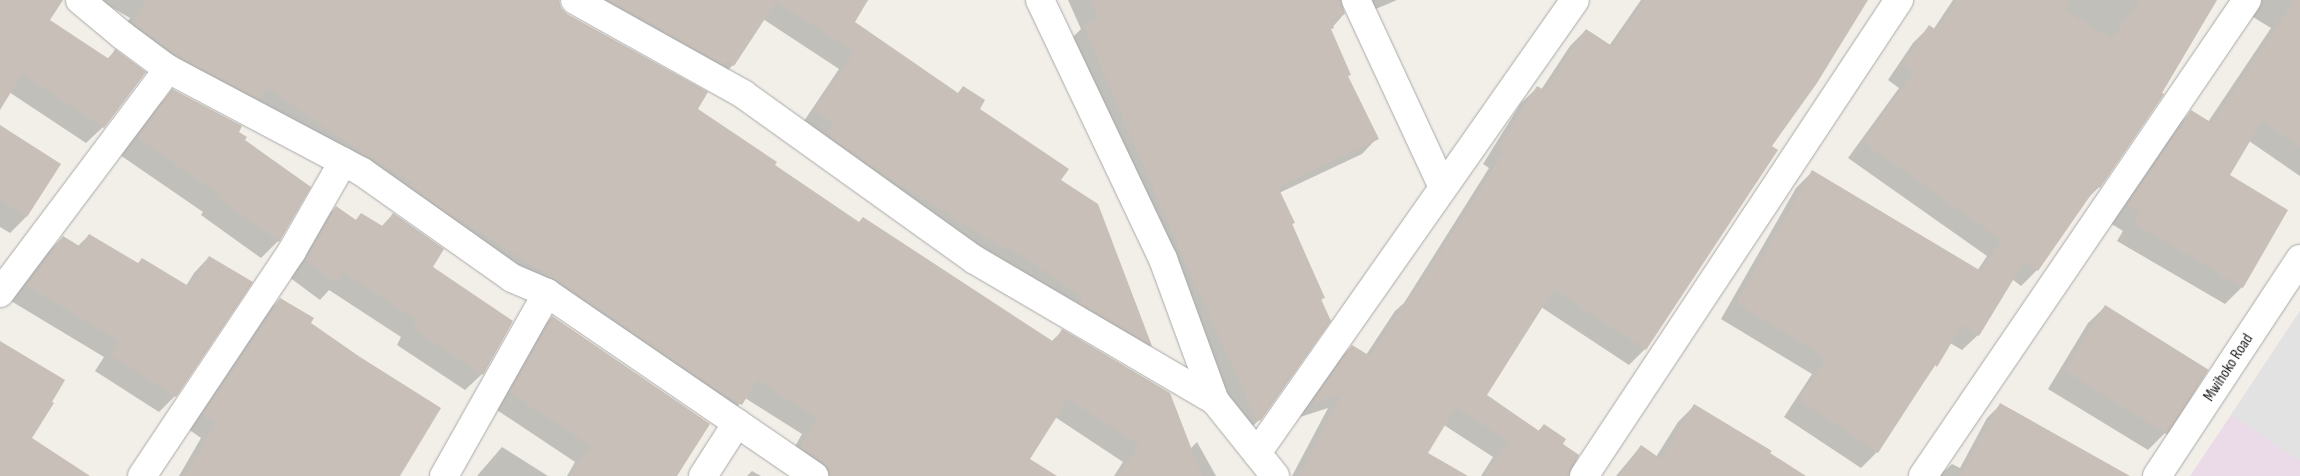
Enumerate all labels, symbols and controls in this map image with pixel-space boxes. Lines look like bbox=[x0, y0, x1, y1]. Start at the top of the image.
street label: Mwihoko Road bbox=[2200, 331, 2258, 405]

